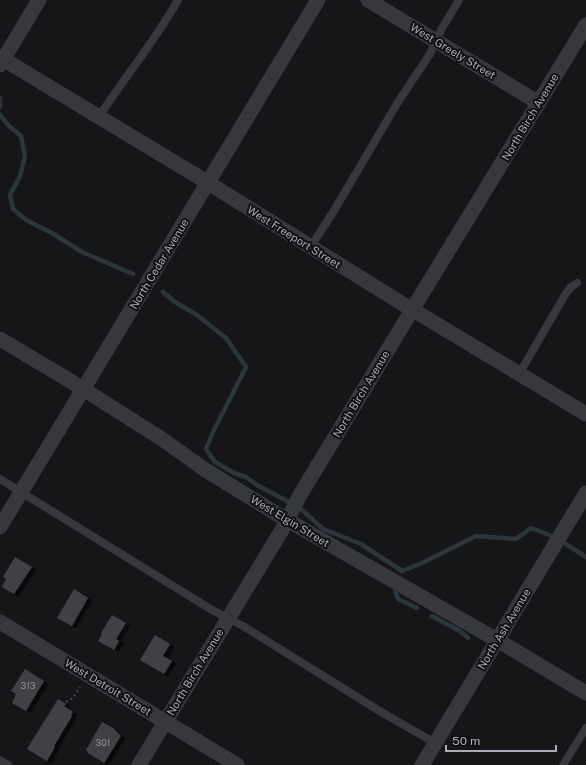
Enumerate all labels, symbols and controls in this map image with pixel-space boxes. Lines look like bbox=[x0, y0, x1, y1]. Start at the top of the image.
street label: West Greely Street bbox=[408, 21, 498, 81]
street label: North Birch Avenue bbox=[499, 71, 561, 163]
street label: West Freeport Street bbox=[245, 203, 343, 271]
street label: North Cedar Avenue bbox=[127, 217, 191, 311]
street label: North Birch Avenue bbox=[330, 348, 392, 440]
street label: West Elgin Street bbox=[249, 493, 331, 549]
street label: North Ash Avenue bbox=[475, 587, 533, 671]
street label: North Birch Avenue bbox=[164, 626, 226, 718]
street label: West Detroit Street bbox=[63, 656, 153, 718]
house number: 313 bbox=[20, 680, 36, 691]
scale bar bbox=[446, 727, 556, 753]
text: 50 m bbox=[452, 734, 480, 748]
house number: 301 bbox=[96, 737, 110, 748]

